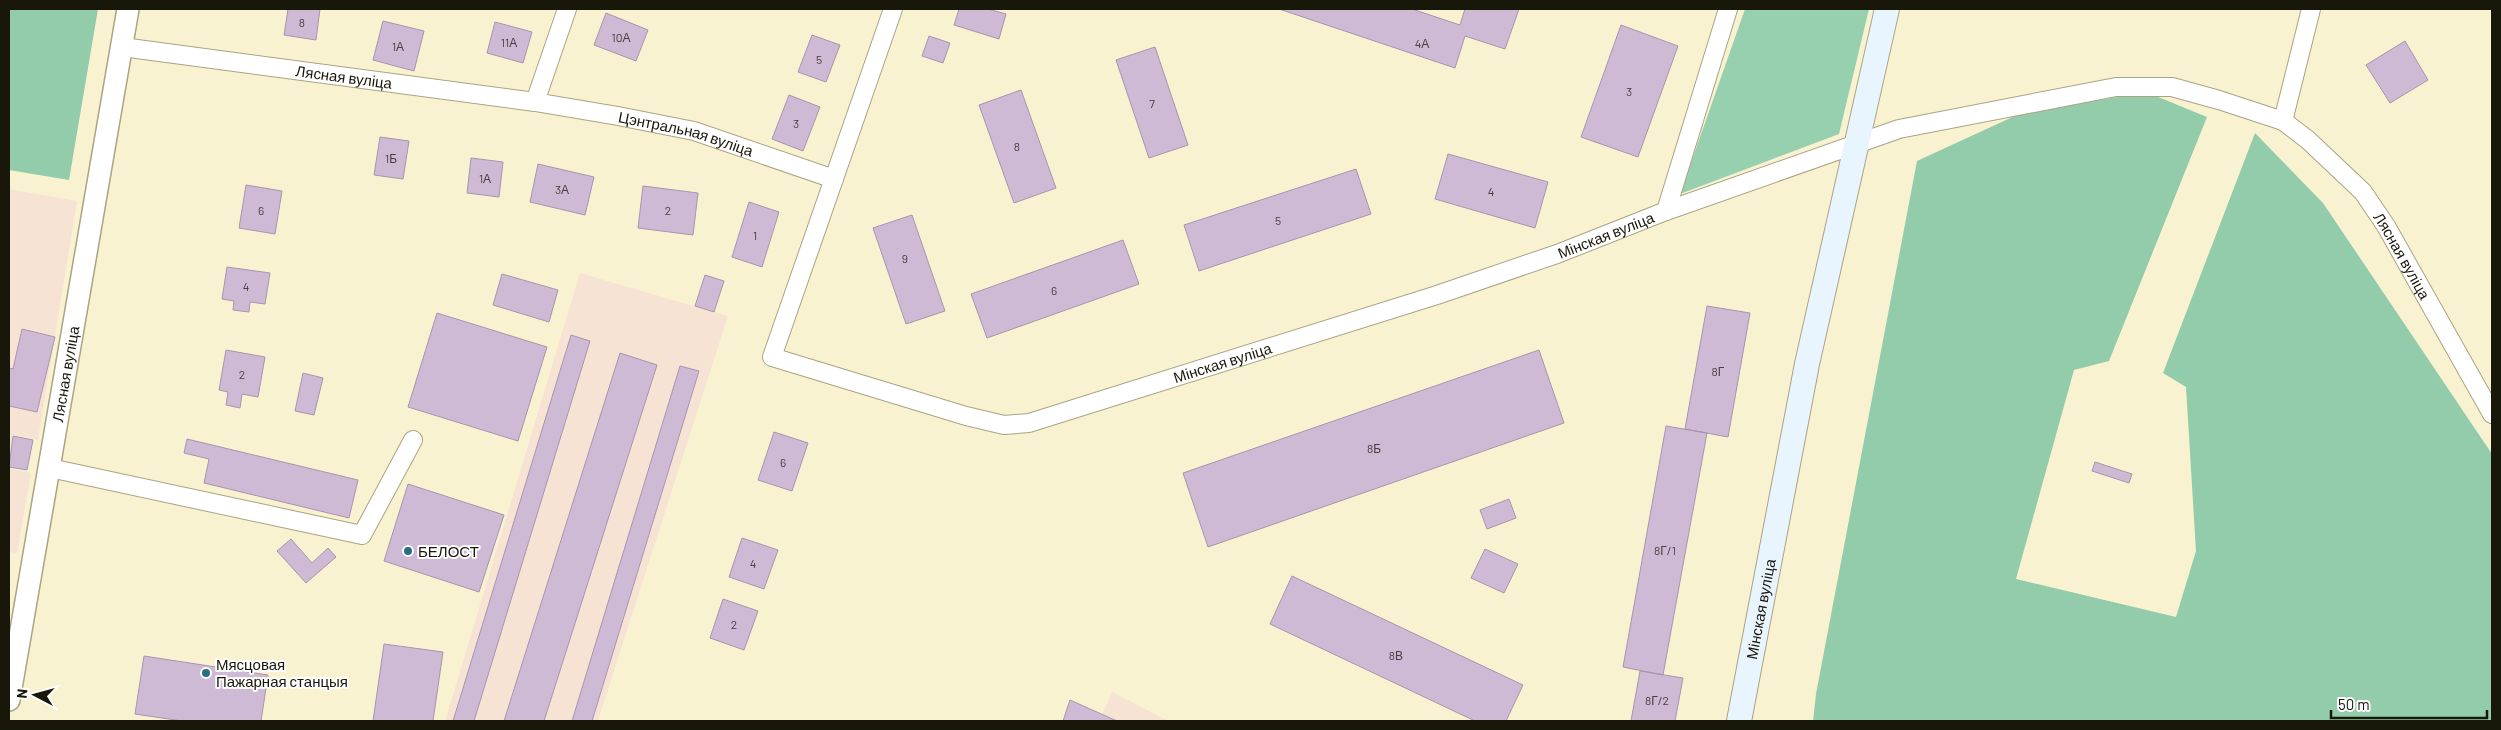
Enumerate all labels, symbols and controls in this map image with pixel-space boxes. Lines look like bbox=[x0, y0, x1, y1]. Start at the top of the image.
house number: 8 bbox=[299, 15, 305, 29]
house number: 10А bbox=[612, 30, 630, 44]
house number: 11А bbox=[501, 35, 517, 49]
house number: 4А bbox=[1415, 36, 1429, 50]
house number: 1А bbox=[392, 39, 404, 53]
house number: 5 bbox=[816, 52, 822, 66]
street label: Лясная вуліца bbox=[295, 61, 394, 92]
house number: 3 bbox=[1626, 84, 1632, 98]
house number: 7 bbox=[1149, 96, 1155, 110]
street label: Цэнтральная вуліца bbox=[617, 107, 756, 160]
house number: 3 bbox=[793, 116, 799, 130]
house number: 8 bbox=[1014, 139, 1020, 153]
house number: 1Б bbox=[385, 151, 397, 165]
house number: 1А bbox=[479, 171, 491, 185]
house number: 3А bbox=[555, 182, 569, 196]
house number: 4 bbox=[1488, 184, 1494, 198]
house number: 6 bbox=[258, 203, 264, 217]
house number: 2 bbox=[665, 203, 671, 217]
street label: Мінская вуліца bbox=[1555, 208, 1657, 262]
street label: Лясная вуліца bbox=[2370, 209, 2435, 303]
house number: 5 bbox=[1275, 213, 1281, 227]
house number: 1 bbox=[753, 228, 757, 242]
house number: 9 bbox=[902, 251, 908, 265]
house number: 4 bbox=[243, 279, 249, 293]
house number: 6 bbox=[1051, 283, 1057, 297]
street label: Лясная вуліца bbox=[48, 324, 82, 423]
street label: Мінская вуліца bbox=[1171, 338, 1274, 386]
house number: 8Г bbox=[1712, 364, 1725, 378]
house number: 2 bbox=[239, 367, 245, 381]
house number: 8Б bbox=[1367, 441, 1381, 455]
house number: 6 bbox=[780, 455, 786, 469]
place label: БЕЛОСТ bbox=[418, 542, 479, 560]
house number: 8Г/1 bbox=[1654, 543, 1676, 557]
marker: БЕЛОСТ bbox=[402, 545, 414, 557]
house number: 4 bbox=[750, 556, 756, 570]
street label: Мінская вуліца bbox=[1742, 557, 1779, 661]
house number: 2 bbox=[731, 617, 737, 631]
house number: 8В bbox=[1389, 648, 1403, 662]
place label: Мясцовая Пажарная станцыя bbox=[216, 655, 348, 690]
marker: Мясцовая Пажарная станцыя bbox=[200, 667, 212, 679]
north arrow bbox=[10, 670, 60, 720]
text: N bbox=[13, 688, 31, 699]
scale bar bbox=[2331, 688, 2487, 720]
house number: 8Г/2 bbox=[1645, 693, 1669, 707]
text: 50 m bbox=[2338, 695, 2370, 713]

